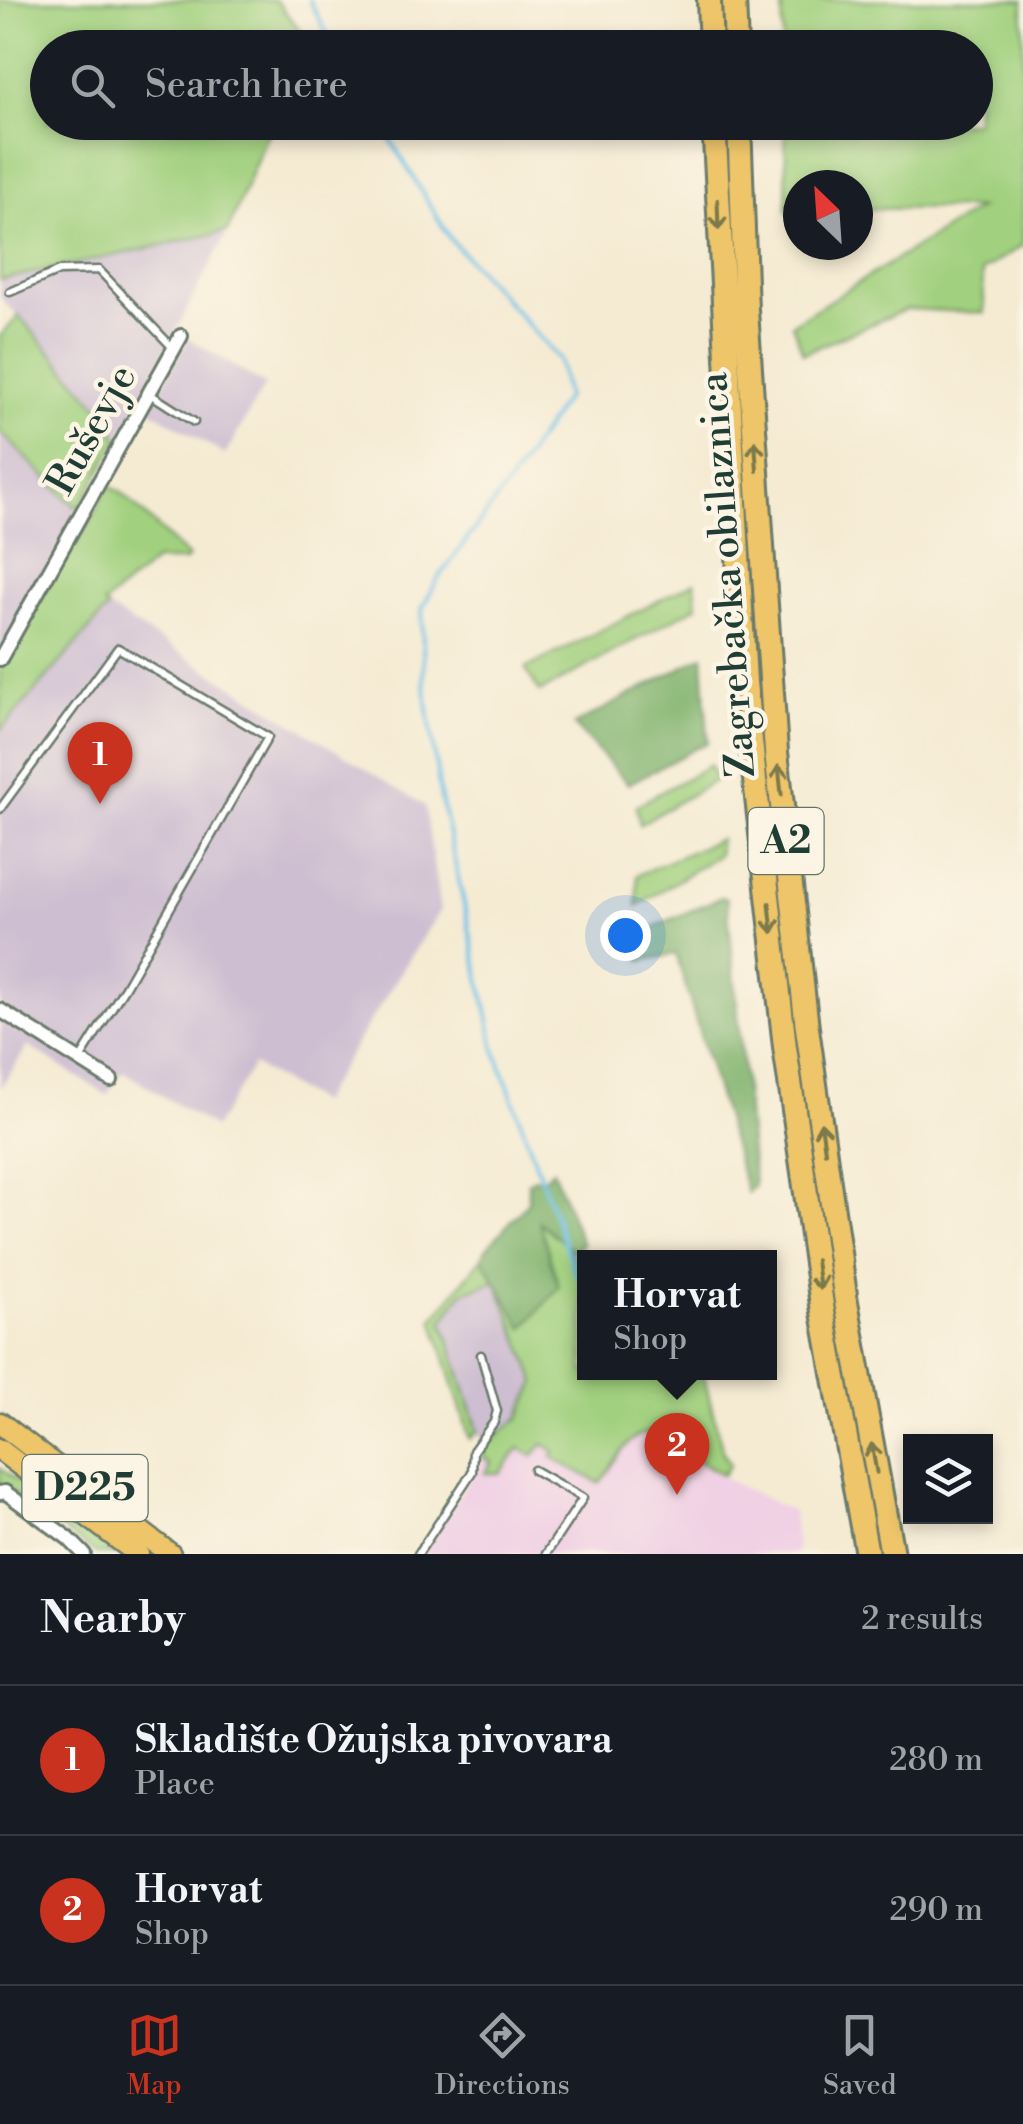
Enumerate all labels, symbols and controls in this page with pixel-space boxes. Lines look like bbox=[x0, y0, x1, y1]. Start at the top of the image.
search box bbox=[30, 30, 993, 140]
icon: search bbox=[65, 58, 120, 113]
text: Search here bbox=[145, 62, 348, 109]
north arrow bbox=[783, 170, 873, 260]
one-way arrow bbox=[709, 198, 728, 230]
street label: Ruševje bbox=[36, 356, 149, 504]
street label: Zagrebačka obilaznica bbox=[689, 370, 768, 779]
one-way arrow bbox=[746, 440, 765, 472]
pin: 1 bbox=[68, 722, 132, 804]
one-way arrow bbox=[770, 764, 789, 797]
road number: A2 bbox=[748, 808, 824, 874]
one-way arrow bbox=[762, 901, 781, 933]
your location bbox=[600, 910, 651, 961]
one-way arrow bbox=[813, 1122, 831, 1154]
popup bbox=[577, 1250, 777, 1380]
one-way arrow bbox=[809, 1258, 827, 1290]
text: Horvat bbox=[613, 1272, 741, 1319]
text: Shop bbox=[613, 1319, 687, 1359]
pin: 2 bbox=[644, 1412, 710, 1495]
map controls bbox=[903, 1434, 993, 1524]
button: layers bbox=[903, 1434, 993, 1524]
one-way arrow bbox=[864, 1442, 883, 1475]
road number: D225 bbox=[22, 1455, 148, 1521]
text: Nearby bbox=[40, 1593, 185, 1646]
text: 2 results bbox=[861, 1599, 983, 1639]
text: Skladište Ožujska pivovara bbox=[135, 1717, 613, 1764]
text: 1 bbox=[65, 1740, 80, 1780]
text: 280 m bbox=[889, 1740, 983, 1780]
text: Place bbox=[135, 1764, 215, 1804]
text: Horvat bbox=[135, 1867, 262, 1914]
text: 2 bbox=[62, 1890, 83, 1930]
text: 290 m bbox=[890, 1890, 983, 1930]
text: Shop bbox=[135, 1914, 209, 1954]
tab: Map bbox=[127, 2008, 182, 2103]
tab: Directions bbox=[435, 2008, 570, 2103]
tab: Saved bbox=[823, 2008, 896, 2103]

